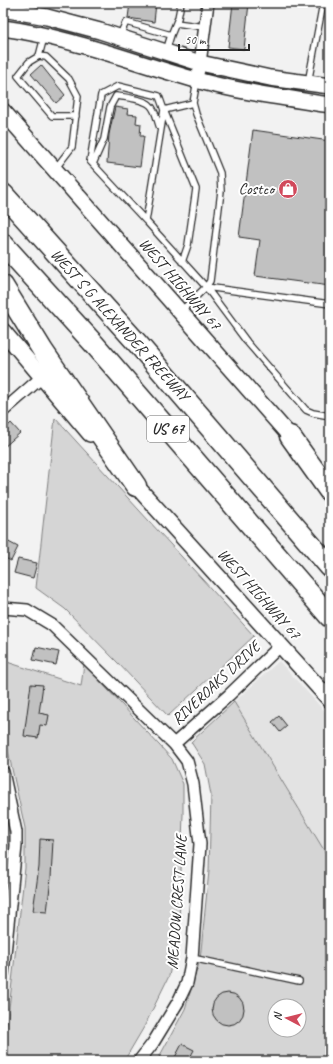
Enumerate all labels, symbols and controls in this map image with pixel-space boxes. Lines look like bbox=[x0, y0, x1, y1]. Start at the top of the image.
scale bar bbox=[179, 26, 249, 52]
text: 50 m bbox=[185, 32, 207, 48]
shop icon: Costco bbox=[277, 178, 299, 200]
place label: Costco bbox=[238, 179, 276, 199]
street label: WEST HIGHWAY 67 bbox=[135, 234, 226, 335]
street label: WEST S G ALEXANDER FREEWAY bbox=[46, 245, 196, 407]
road number: US 67 bbox=[147, 416, 189, 442]
street label: WEST HIGHWAY 67 bbox=[213, 544, 306, 644]
street label: RIVEROAKS DRIVE bbox=[167, 635, 266, 729]
street label: MEADOW CREST LANE bbox=[162, 832, 192, 970]
north arrow bbox=[267, 998, 307, 1038]
text: N bbox=[270, 1010, 285, 1021]

